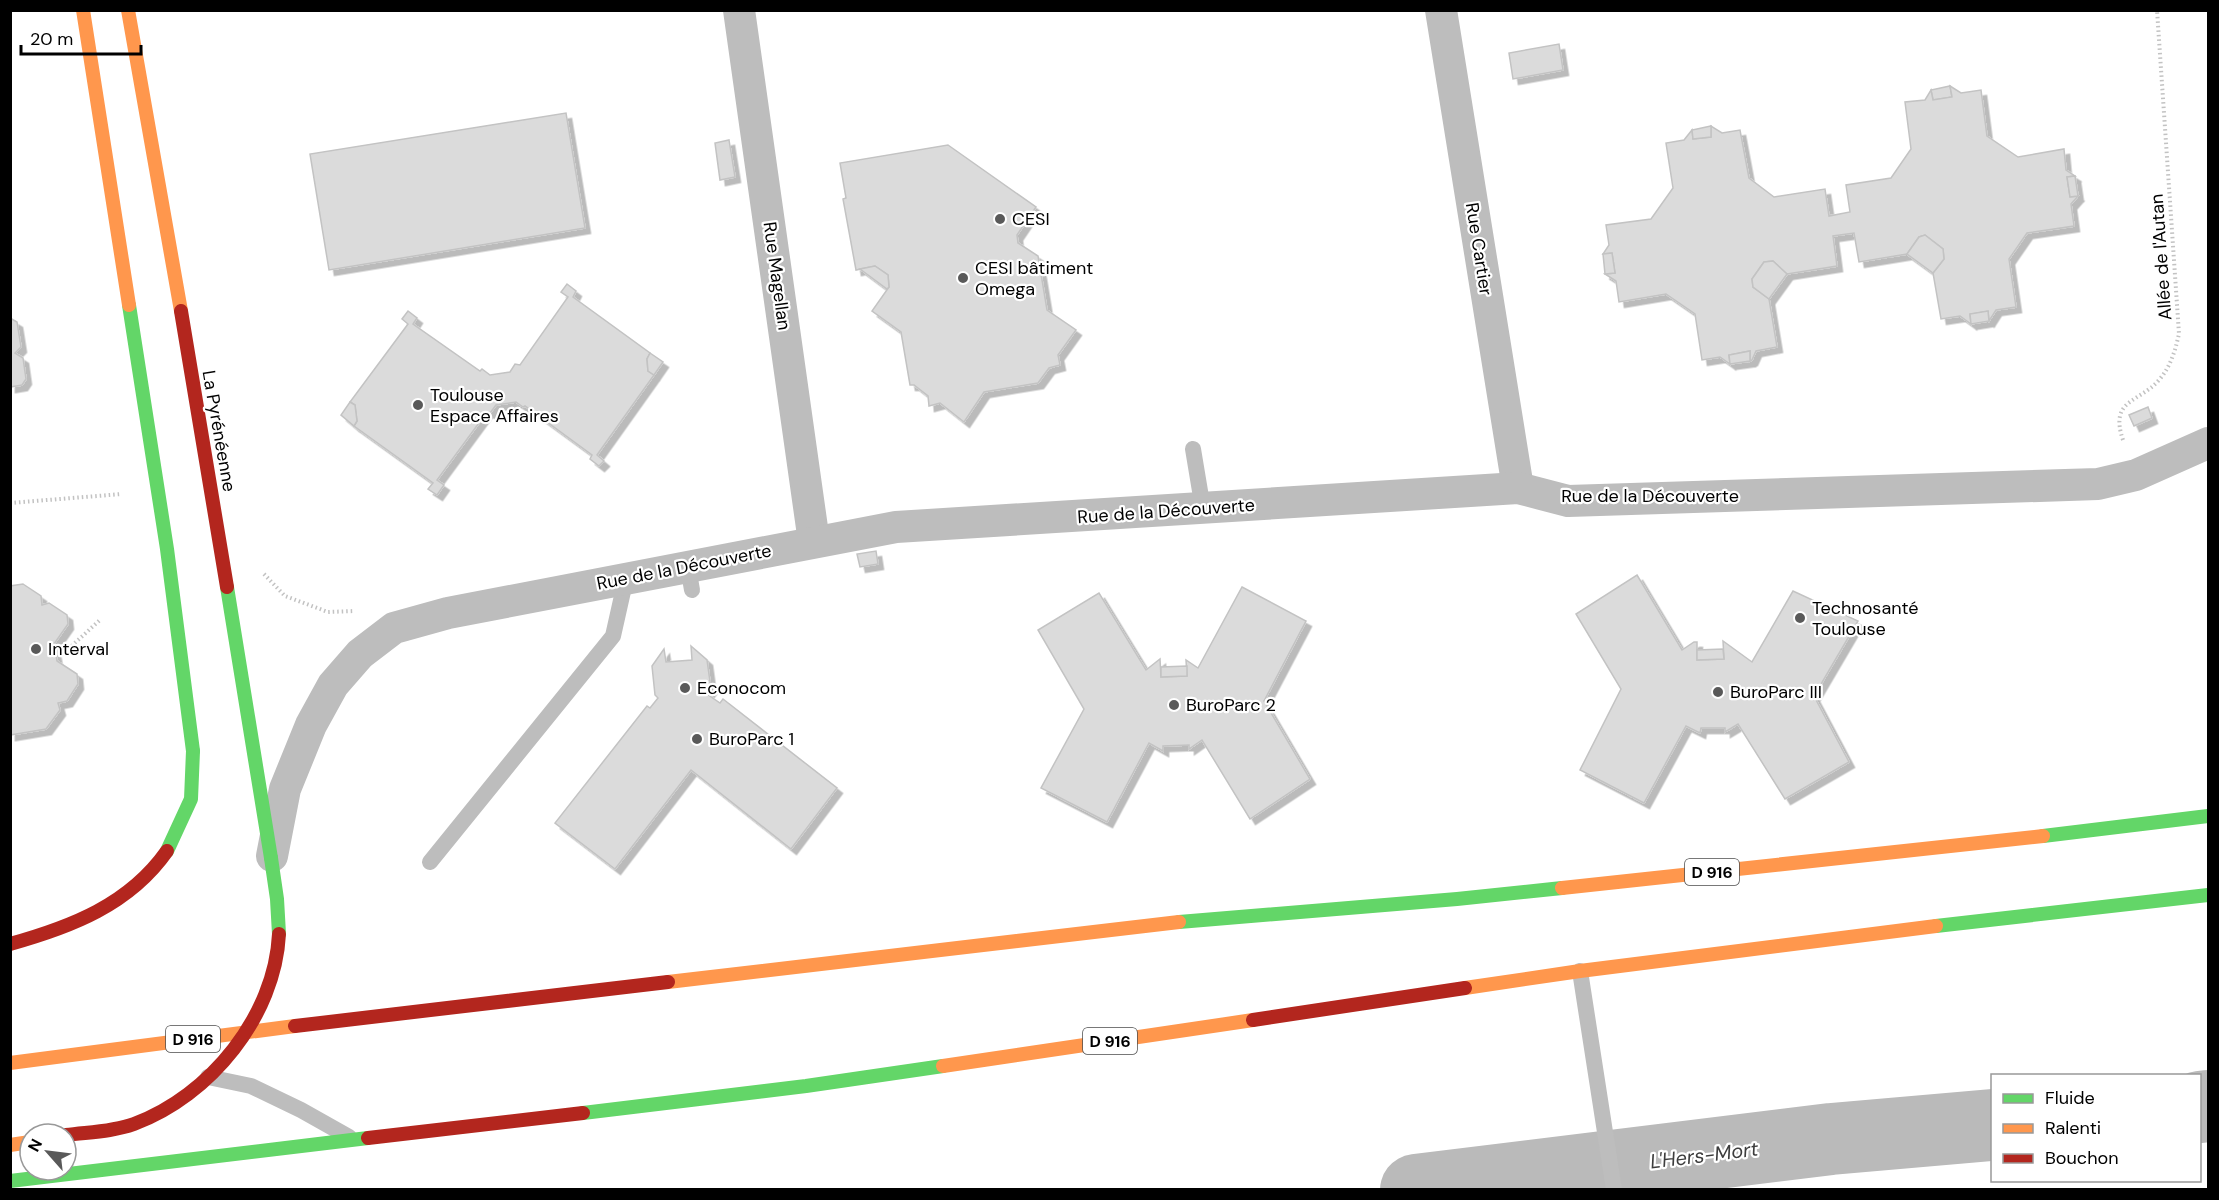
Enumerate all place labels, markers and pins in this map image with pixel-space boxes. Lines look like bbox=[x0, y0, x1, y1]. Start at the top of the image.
place label: CESI bbox=[1012, 207, 1050, 231]
marker: CESI bbox=[993, 212, 1007, 226]
place label: CESI bâtiment Omega bbox=[975, 256, 1093, 301]
marker: CESI bâtiment Omega bbox=[956, 271, 970, 285]
place label: Toulouse Espace Affaires bbox=[430, 383, 559, 428]
marker: Toulouse Espace Affaires bbox=[411, 398, 425, 412]
place label: Technosanté Toulouse bbox=[1812, 596, 1919, 641]
marker: Technosanté Toulouse bbox=[1793, 611, 1807, 625]
place label: Interval bbox=[48, 637, 109, 661]
marker: Interval bbox=[29, 642, 43, 656]
place label: Econocom bbox=[697, 676, 786, 700]
place label: BuroParc III bbox=[1730, 680, 1822, 704]
marker: Econocom bbox=[678, 681, 692, 695]
marker: BuroParc III bbox=[1711, 685, 1725, 699]
place label: BuroParc 2 bbox=[1186, 693, 1276, 717]
marker: BuroParc 2 bbox=[1167, 698, 1181, 712]
place label: BuroParc 1 bbox=[709, 727, 794, 751]
marker: BuroParc 1 bbox=[690, 732, 704, 746]

